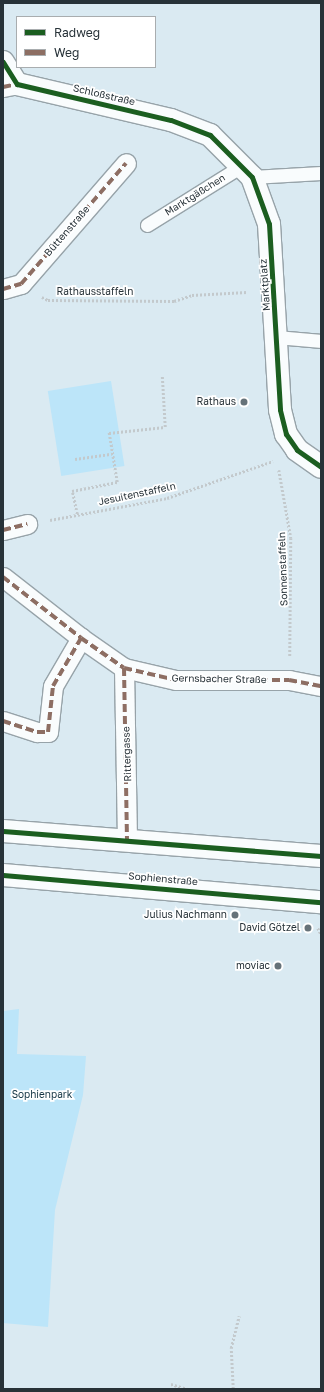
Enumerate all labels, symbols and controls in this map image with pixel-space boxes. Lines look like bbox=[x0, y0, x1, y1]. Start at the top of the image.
legend bbox=[16, 16, 156, 68]
text: Radweg bbox=[54, 25, 100, 40]
text: Weg bbox=[54, 45, 79, 60]
street label: Schloßstraße bbox=[72, 82, 136, 108]
street label: Marktgäßchen bbox=[162, 172, 228, 218]
street label: Büttenstraße bbox=[42, 203, 92, 259]
street label: Marktplatz bbox=[257, 259, 273, 311]
street label: Rathausstaffeln bbox=[57, 286, 133, 298]
place label: Rathaus bbox=[197, 396, 236, 408]
marker: Rathaus bbox=[239, 397, 249, 407]
street label: Jesuitenstaffeln bbox=[97, 480, 177, 508]
street label: Sonnenstaffeln bbox=[276, 532, 290, 606]
street label: Gernsbacher Straße bbox=[171, 672, 267, 686]
street label: Rittergasse bbox=[120, 726, 134, 782]
street label: Sophienstraße bbox=[128, 870, 198, 888]
place label: Julius Nachmann bbox=[144, 909, 227, 921]
marker: Julius Nachmann bbox=[230, 910, 240, 920]
place label: David Götzel bbox=[239, 922, 300, 934]
marker: David Götzel bbox=[303, 923, 313, 933]
place label: moviac bbox=[236, 960, 270, 972]
marker: moviac bbox=[273, 961, 283, 971]
park label: Sophienpark bbox=[12, 1089, 72, 1101]

